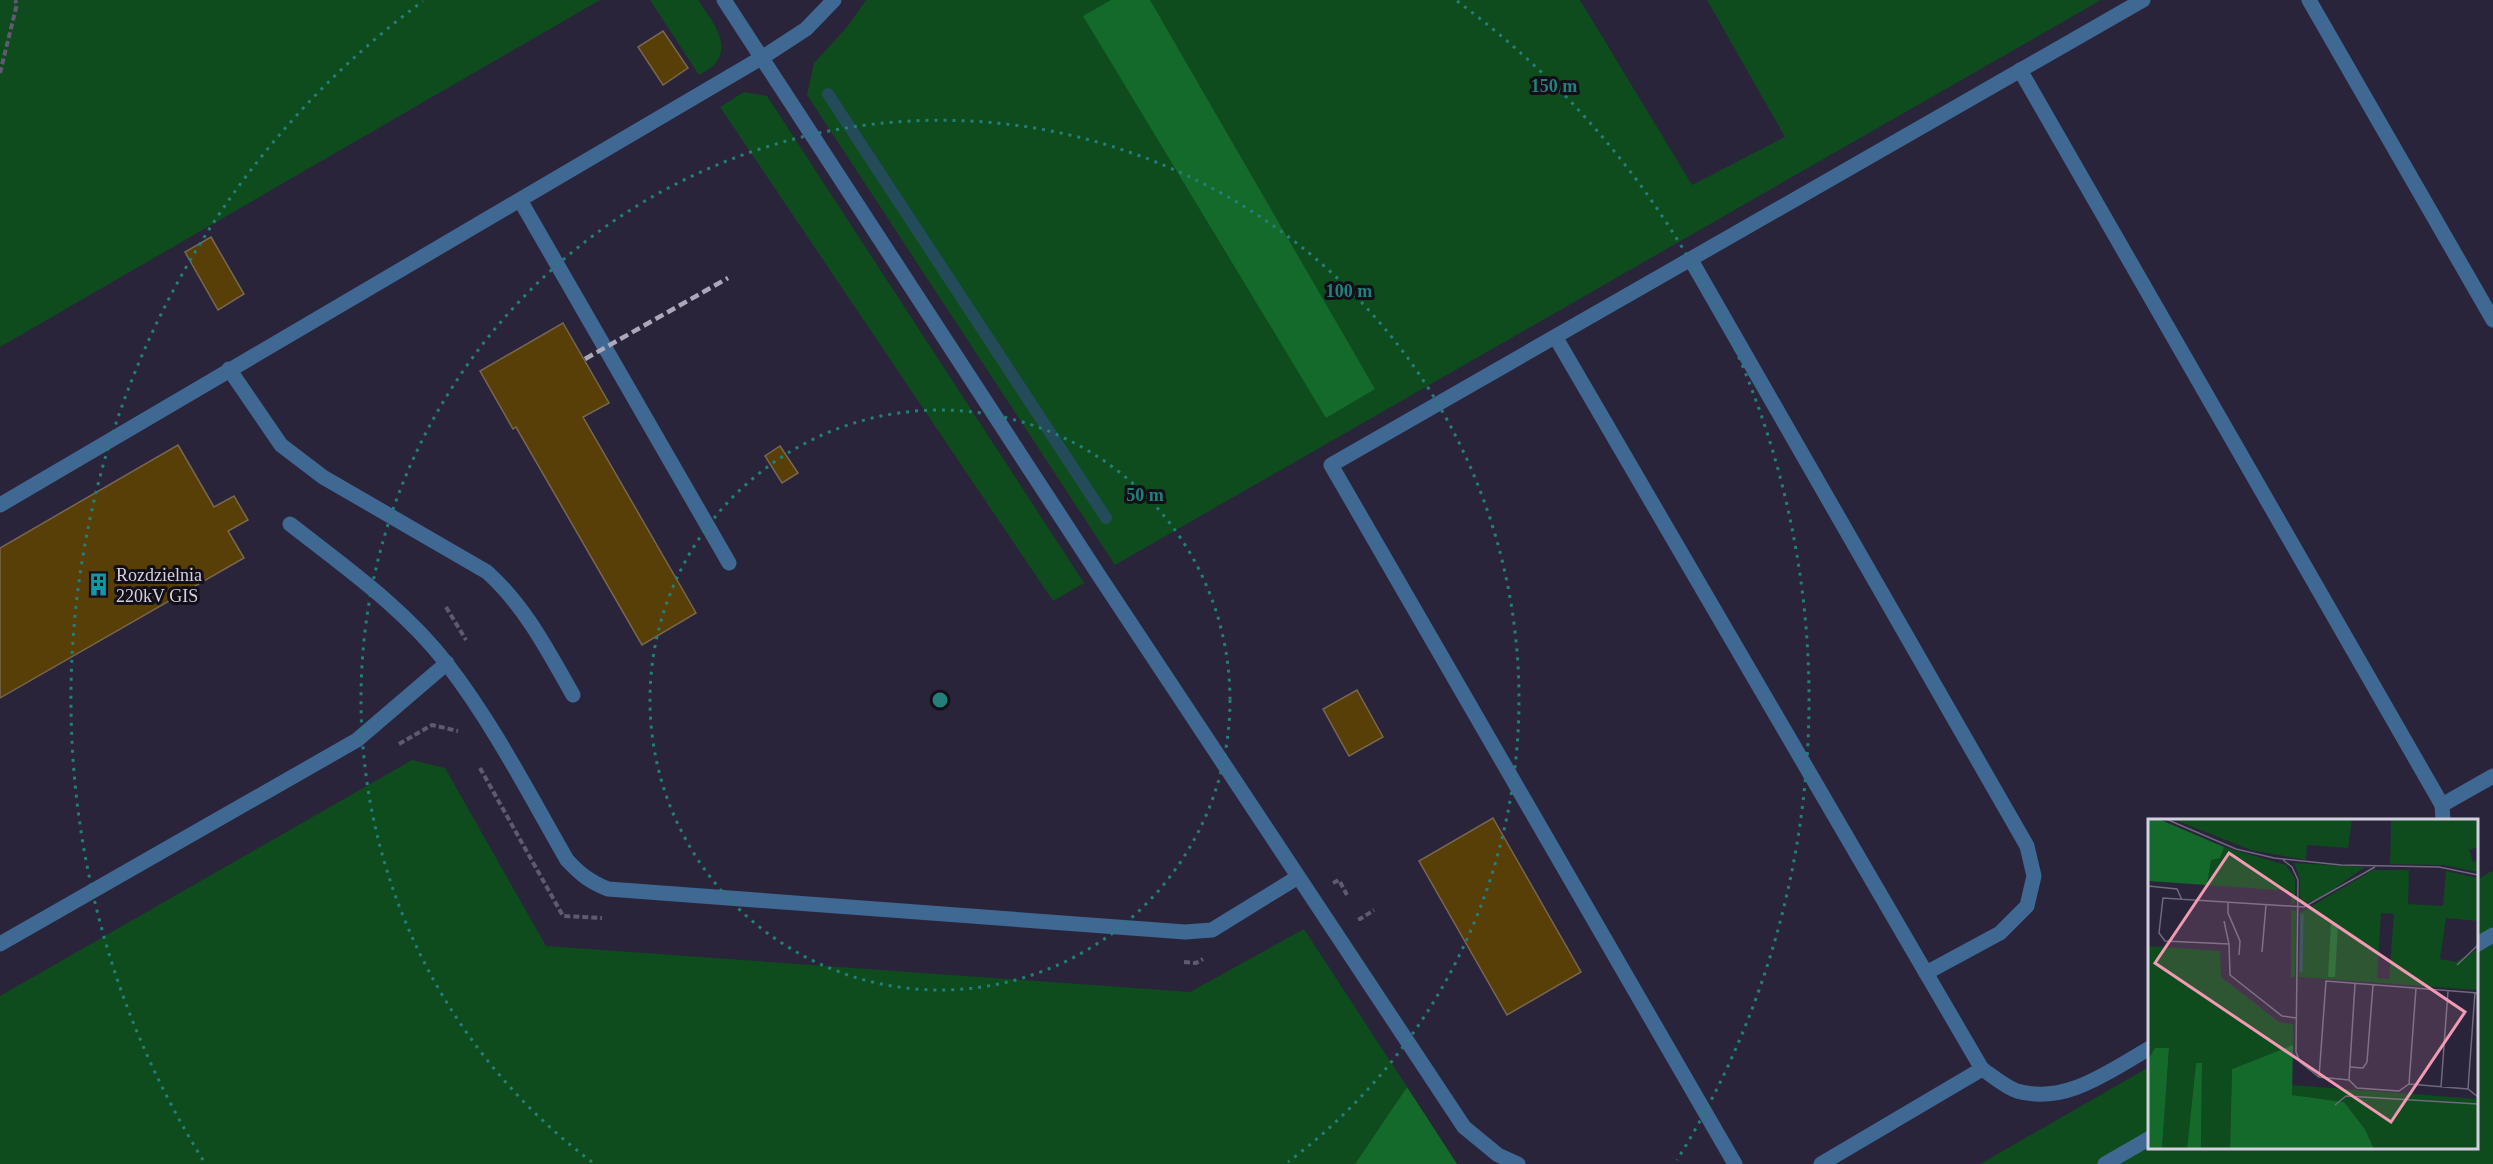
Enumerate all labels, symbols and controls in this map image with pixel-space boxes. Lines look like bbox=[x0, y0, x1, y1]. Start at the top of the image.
text: 150 m bbox=[1531, 76, 1577, 96]
text: 100 m bbox=[1326, 281, 1372, 301]
text: 50 m bbox=[1126, 485, 1164, 505]
place label: Rozdzielnia 220kV GIS bbox=[116, 565, 202, 606]
building icon: Rozdzielnia 220kV GIS bbox=[85, 572, 111, 598]
centre of rings bbox=[930, 690, 950, 710]
inset map bbox=[2148, 819, 2478, 1149]

